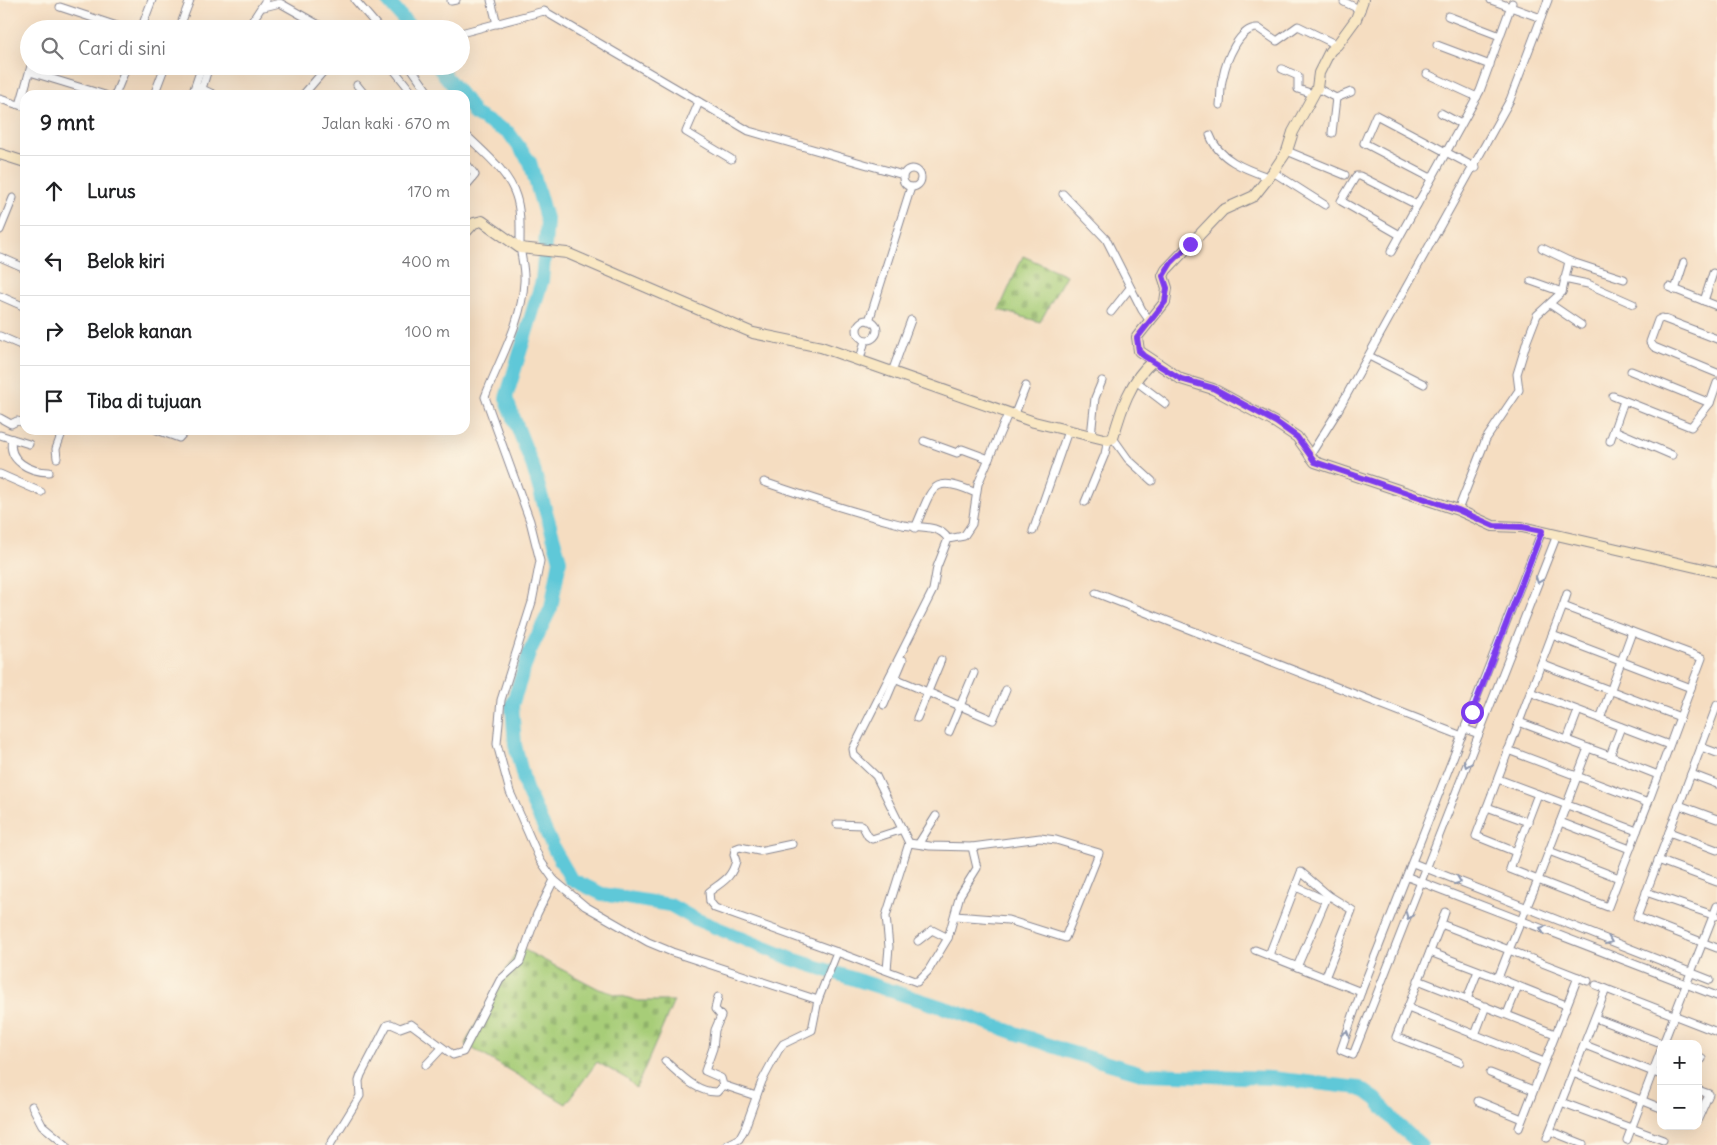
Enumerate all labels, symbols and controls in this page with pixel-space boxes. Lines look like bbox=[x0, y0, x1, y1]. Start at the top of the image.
search box bbox=[20, 20, 470, 75]
icon: search bbox=[38, 34, 66, 62]
text: Cari di sini bbox=[78, 36, 166, 60]
text: 9 mnt bbox=[40, 109, 95, 136]
text: Jalan kaki · 670 m bbox=[321, 113, 450, 133]
icon: ahead bbox=[40, 177, 68, 205]
text: Lurus bbox=[87, 179, 136, 203]
text: 170 m bbox=[407, 181, 450, 201]
route end bbox=[1179, 233, 1202, 256]
icon: left bbox=[40, 247, 68, 275]
text: Belok kiri bbox=[87, 249, 165, 273]
text: 400 m bbox=[402, 251, 450, 271]
icon: right bbox=[40, 317, 68, 345]
text: Belok kanan bbox=[87, 319, 192, 343]
text: 100 m bbox=[405, 321, 450, 341]
icon: arrive bbox=[40, 387, 68, 415]
text: Tiba di tujuan bbox=[87, 389, 202, 413]
one-way arrow bbox=[1535, 575, 1545, 584]
route start bbox=[1461, 701, 1484, 724]
one-way arrow bbox=[1463, 759, 1474, 768]
one-way arrow bbox=[1453, 875, 1462, 885]
one-way arrow bbox=[1405, 911, 1415, 919]
one-way arrow bbox=[1539, 924, 1548, 935]
one-way arrow bbox=[1604, 935, 1613, 945]
one-way arrow bbox=[1340, 1030, 1350, 1039]
map controls bbox=[1657, 1040, 1702, 1130]
button: + bbox=[1657, 1040, 1702, 1085]
button: − bbox=[1657, 1085, 1702, 1130]

